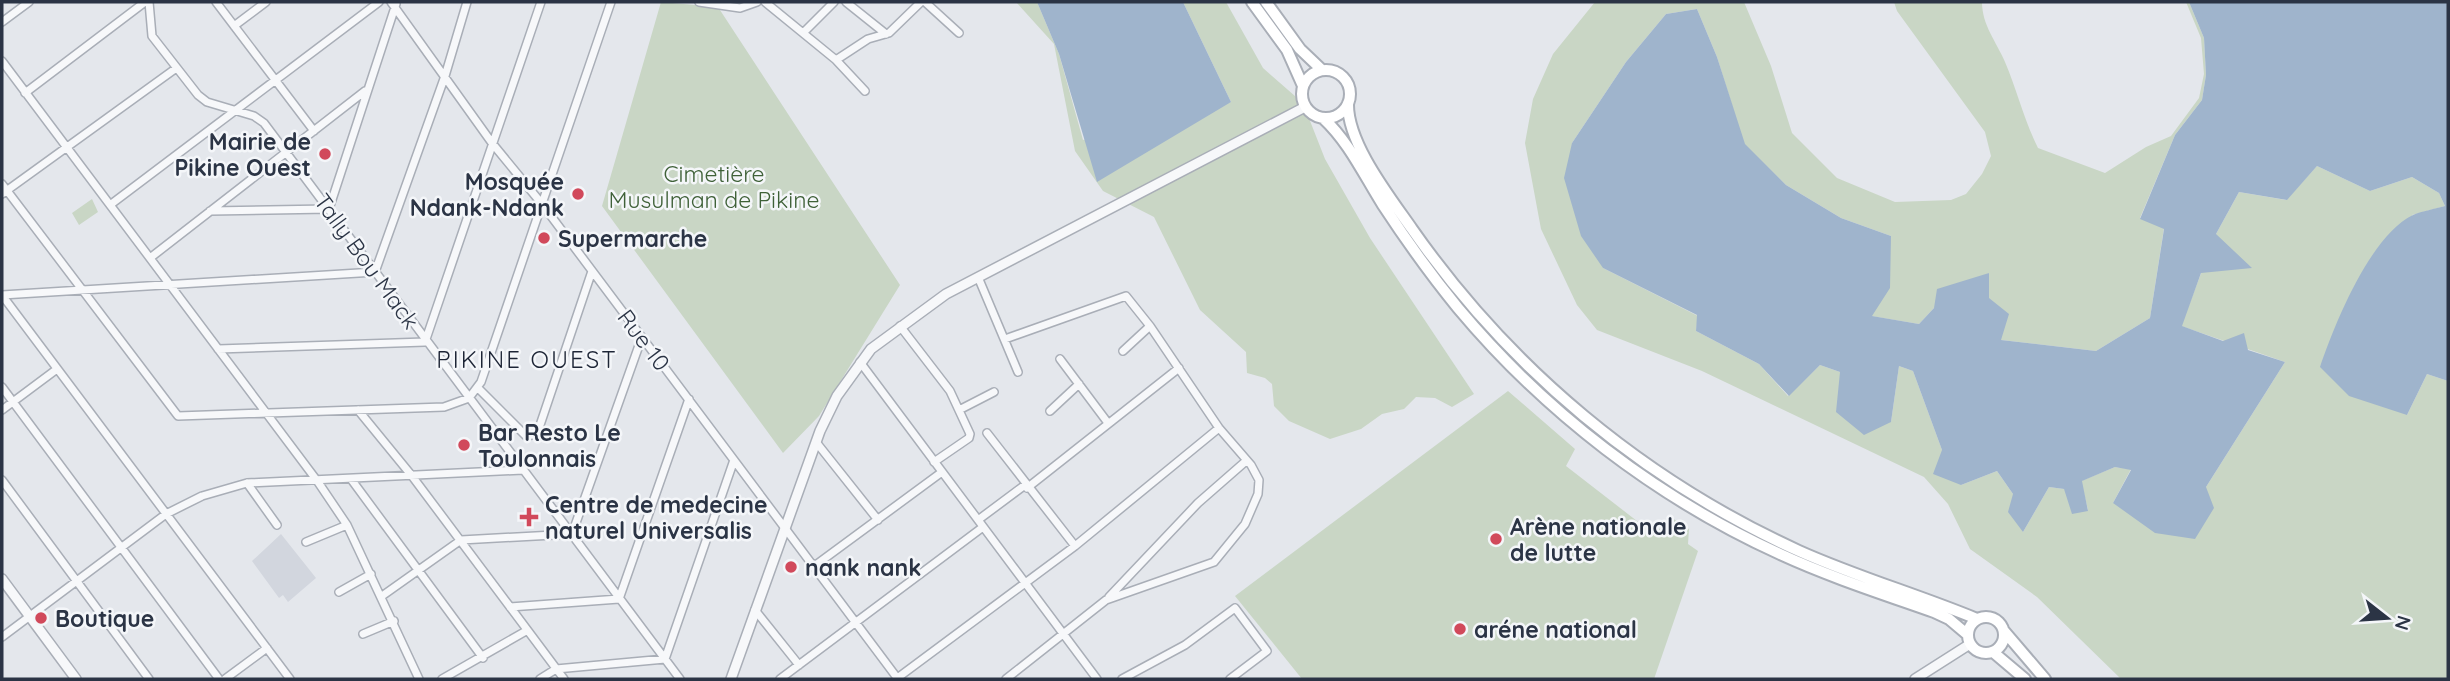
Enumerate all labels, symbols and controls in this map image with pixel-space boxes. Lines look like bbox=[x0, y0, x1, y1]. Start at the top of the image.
place label: Mairie de Pikine Ouest bbox=[174, 127, 311, 182]
marker: Mairie de Pikine Ouest bbox=[317, 146, 333, 162]
park label: Cimetière Musulman de Pikine bbox=[608, 159, 820, 214]
place label: Mosquée Ndank-Ndank bbox=[410, 167, 564, 222]
marker: Mosquée Ndank-Ndank bbox=[570, 186, 586, 202]
street label: Tally Bou Mack bbox=[308, 188, 426, 334]
place label: Supermarche bbox=[558, 224, 707, 253]
marker: Supermarche bbox=[536, 230, 552, 246]
street label: Rue 10 bbox=[611, 303, 677, 377]
district label: PIKINE OUEST bbox=[436, 344, 618, 374]
place label: Bar Resto Le Toulonnais bbox=[478, 418, 621, 473]
marker: Bar Resto Le Toulonnais bbox=[456, 437, 472, 453]
place label: Centre de medecine naturel Universalis bbox=[545, 490, 768, 545]
marker: Centre de medecine naturel Universalis bbox=[519, 507, 539, 527]
place label: Arène nationale de lutte bbox=[1510, 512, 1687, 567]
marker: Arène nationale de lutte bbox=[1488, 531, 1504, 547]
place label: nank nank bbox=[805, 553, 921, 582]
marker: nank nank bbox=[783, 559, 799, 575]
north arrow bbox=[2352, 583, 2422, 653]
place label: Boutique bbox=[55, 604, 154, 633]
marker: Boutique bbox=[33, 610, 49, 626]
text: N bbox=[2390, 613, 2417, 633]
place label: aréne national bbox=[1474, 615, 1637, 644]
marker: aréne national bbox=[1452, 621, 1468, 637]

